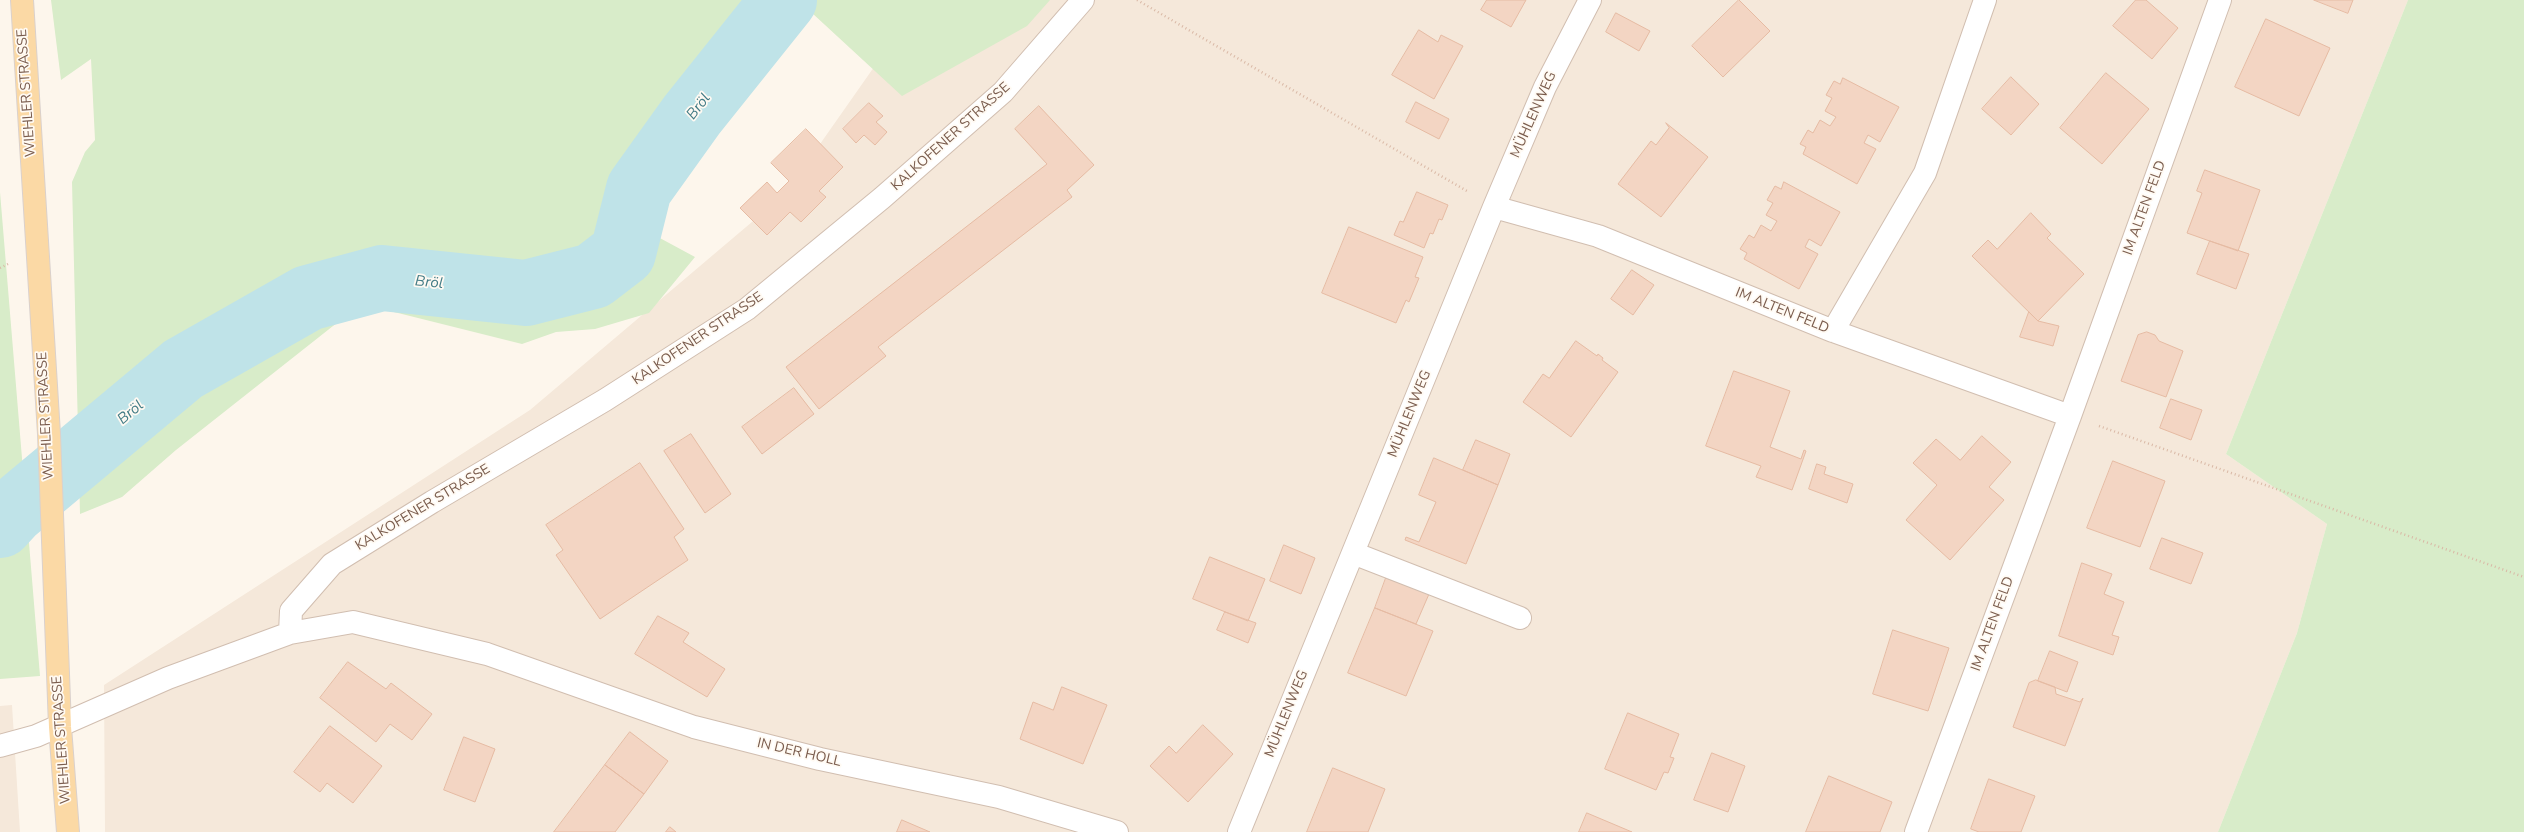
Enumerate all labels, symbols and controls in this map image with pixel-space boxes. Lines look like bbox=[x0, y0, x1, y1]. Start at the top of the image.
street label: WIEHLER STRASSE bbox=[14, 29, 40, 157]
street label: MÜHLENWEG bbox=[1507, 69, 1561, 161]
street label: KALKOFENER STRASSE bbox=[888, 79, 1014, 195]
water label: Bröl bbox=[683, 90, 715, 124]
street label: IM ALTEN FELD bbox=[2120, 158, 2170, 258]
water label: Bröl bbox=[414, 273, 444, 293]
street label: IM ALTEN FELD bbox=[1733, 285, 1831, 337]
street label: KALKOFENER STRASSE bbox=[629, 289, 767, 389]
street label: WIEHLER STRASSE bbox=[34, 352, 58, 480]
street label: MÜHLENWEG bbox=[1385, 368, 1435, 460]
water label: Bröl bbox=[114, 397, 148, 429]
street label: KALKOFENER STRASSE bbox=[353, 461, 493, 555]
street label: IM ALTEN FELD bbox=[1968, 574, 2018, 674]
street label: MÜHLENWEG bbox=[1262, 668, 1312, 760]
street label: WIEHLER STRASSE bbox=[49, 676, 75, 804]
street label: IN DER HOLL bbox=[755, 735, 843, 771]

